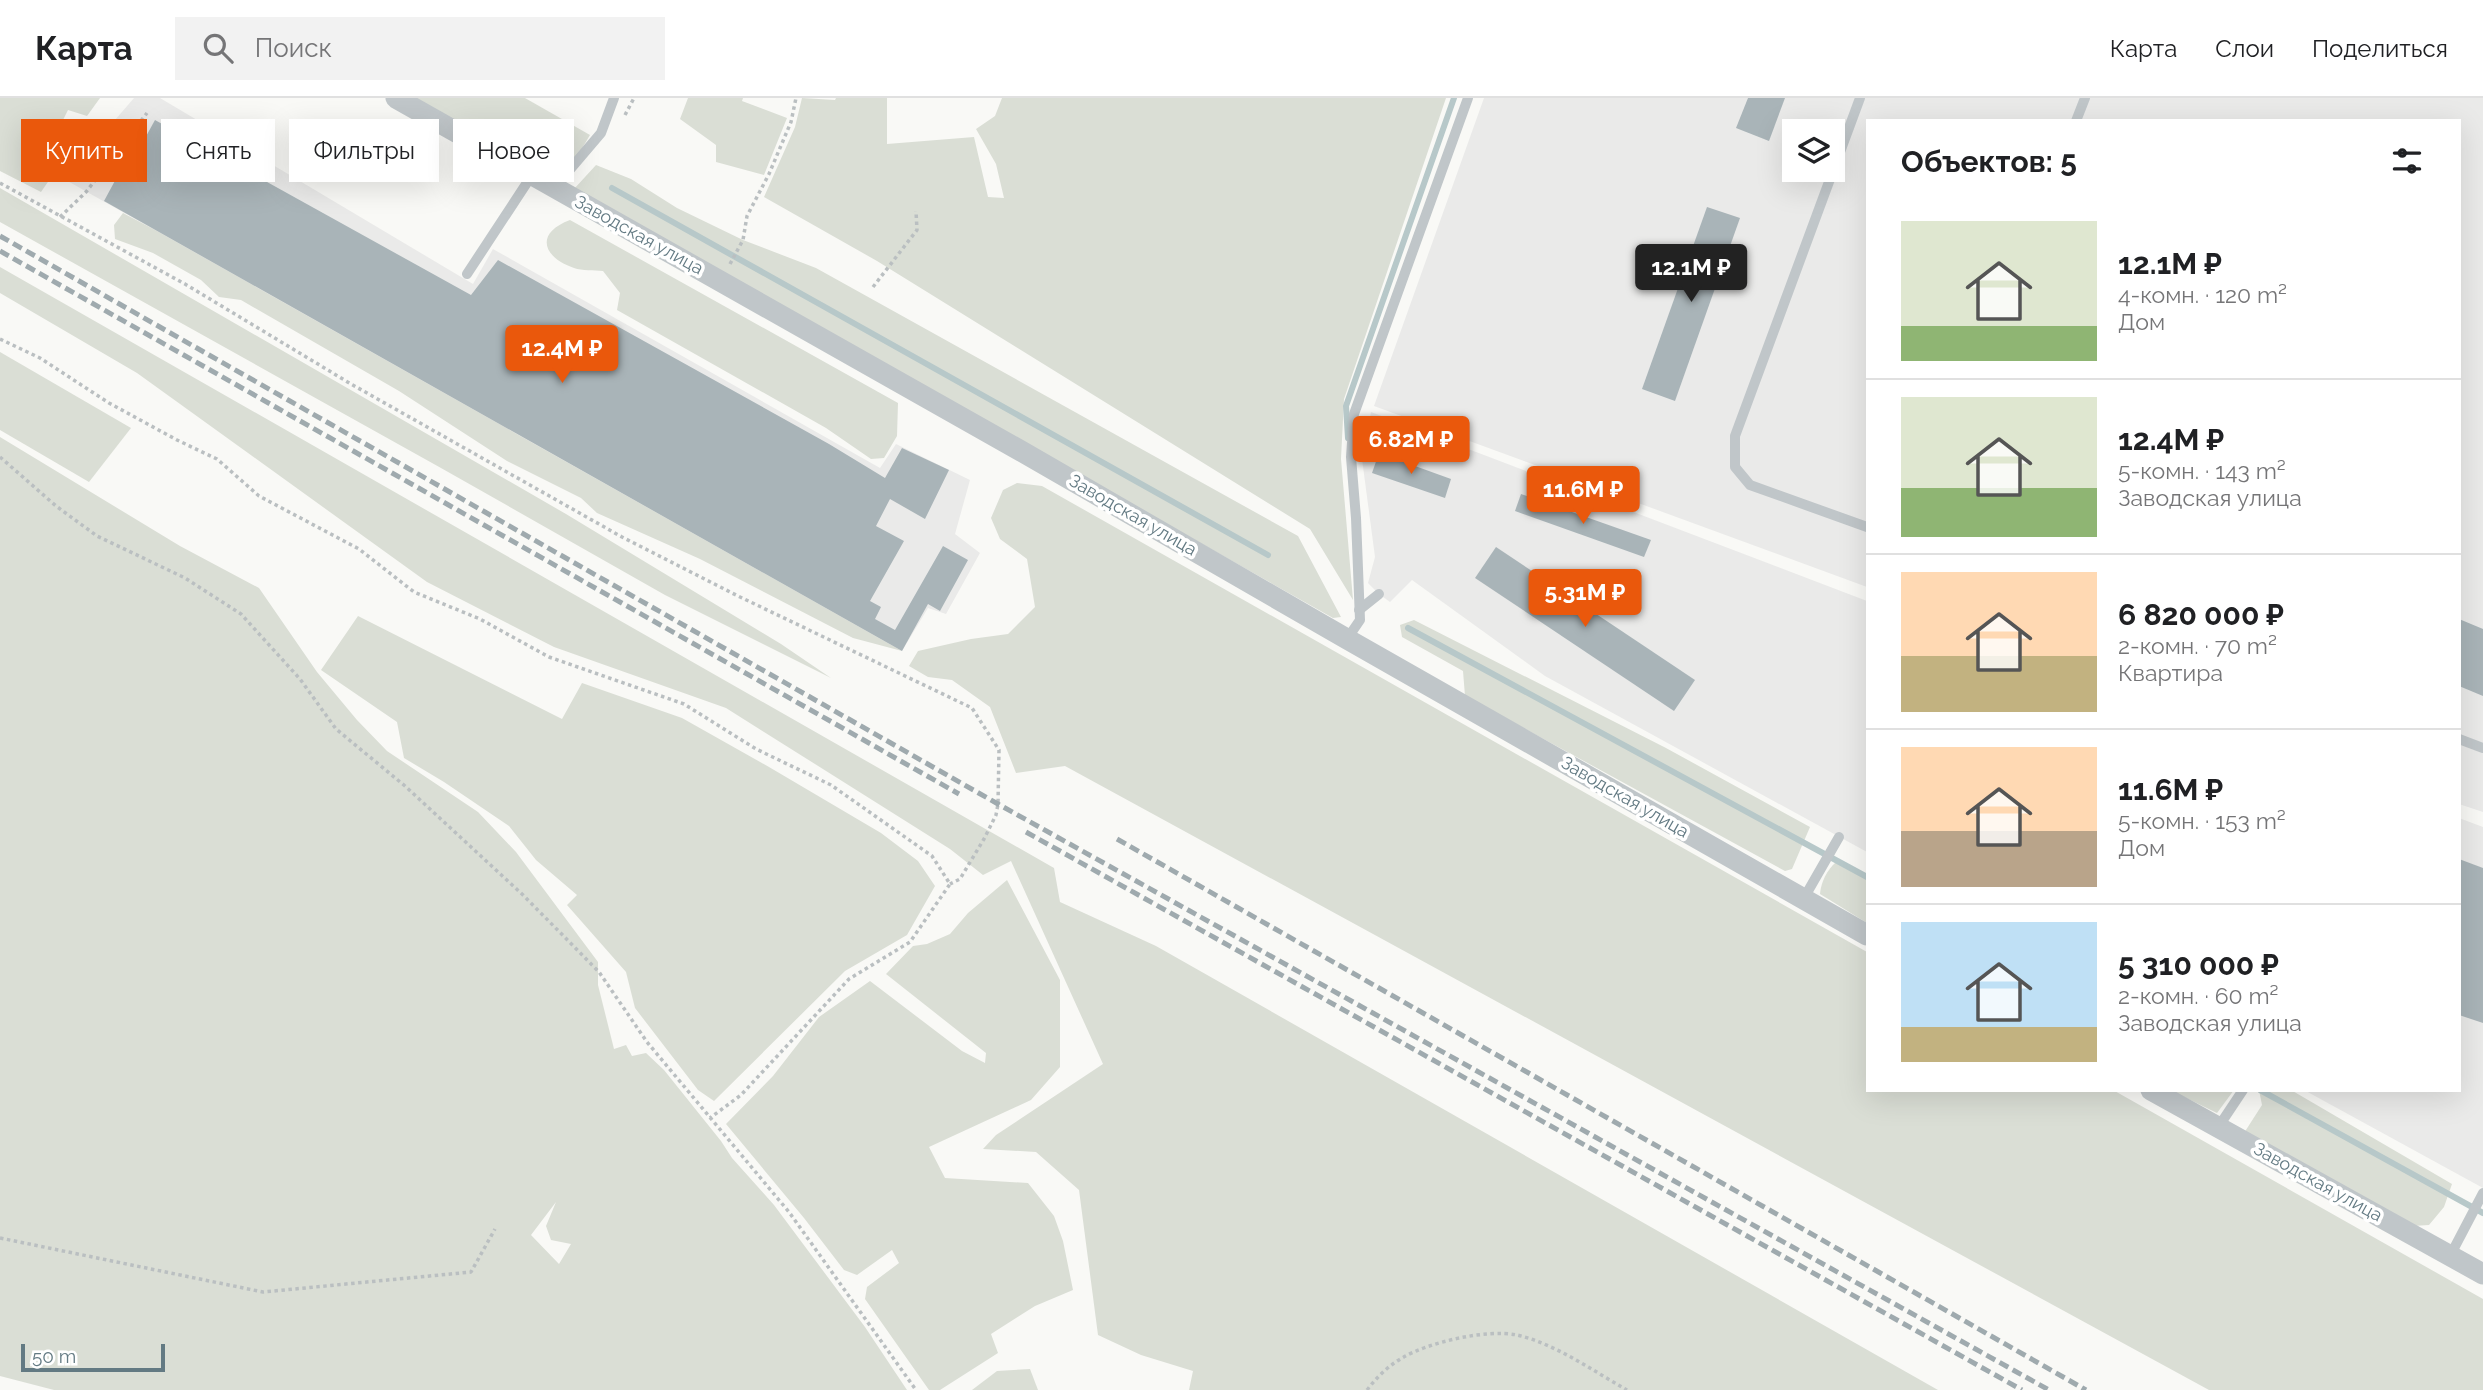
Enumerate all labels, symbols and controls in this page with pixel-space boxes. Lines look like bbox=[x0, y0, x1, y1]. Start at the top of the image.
search box bbox=[175, 17, 665, 80]
text: Карта bbox=[35, 29, 133, 68]
icon: search bbox=[199, 29, 237, 67]
text: Поиск bbox=[255, 33, 332, 63]
text: Карта bbox=[2110, 34, 2177, 63]
text: Слои bbox=[2215, 34, 2274, 63]
text: Поделиться bbox=[2312, 34, 2448, 63]
chip: Купить bbox=[21, 119, 147, 182]
chip: Снять bbox=[161, 119, 275, 182]
chip: Фильтры bbox=[289, 119, 439, 182]
chip: Новое bbox=[453, 119, 574, 182]
map controls bbox=[1782, 119, 1845, 182]
button: layers bbox=[1782, 119, 1845, 182]
icon: filters bbox=[2388, 142, 2426, 180]
text: Объектов: 5 bbox=[1901, 144, 2077, 179]
street label: Заводская улица bbox=[571, 191, 707, 279]
pin: 12.1M ₽ bbox=[1626, 244, 1756, 304]
text: 12.1M ₽ bbox=[2118, 246, 2222, 281]
icon: home bbox=[1957, 249, 2041, 333]
text: 12.1M ₽ bbox=[1651, 253, 1731, 280]
text: 4-комн. · 120 m² bbox=[2118, 281, 2287, 308]
text: Дом bbox=[2118, 308, 2165, 335]
pin: 12.4M ₽ bbox=[497, 326, 627, 385]
text: 12.4M ₽ bbox=[521, 334, 603, 361]
pin: 6.82M ₽ bbox=[1346, 416, 1476, 476]
text: 12.4M ₽ bbox=[2118, 422, 2224, 457]
text: 6.82M ₽ bbox=[1369, 425, 1453, 452]
icon: home bbox=[1957, 425, 2041, 509]
text: 5-комн. · 143 m² bbox=[2118, 457, 2286, 484]
pin: 11.6M ₽ bbox=[1518, 466, 1648, 526]
street label: Заводская улица bbox=[1066, 470, 1201, 560]
text: 11.6M ₽ bbox=[1543, 475, 1623, 502]
text: Заводская улица bbox=[2118, 484, 2302, 511]
pin: 5.31M ₽ bbox=[1520, 570, 1650, 629]
text: 5.31M ₽ bbox=[1545, 578, 1625, 605]
text: 6 820 000 ₽ bbox=[2118, 597, 2284, 632]
icon: home bbox=[1957, 600, 2041, 684]
text: 2-комн. · 70 m² bbox=[2118, 632, 2277, 659]
text: Квартира bbox=[2118, 659, 2223, 686]
street label: Заводская улица bbox=[1558, 752, 1693, 842]
text: 11.6M ₽ bbox=[2118, 772, 2223, 807]
icon: home bbox=[1957, 775, 2041, 859]
text: 5-комн. · 153 m² bbox=[2118, 807, 2286, 834]
text: Дом bbox=[2118, 834, 2165, 861]
text: 5 310 000 ₽ bbox=[2118, 947, 2279, 982]
icon: home bbox=[1957, 950, 2041, 1034]
text: 2-комн. · 60 m² bbox=[2118, 982, 2279, 1009]
text: Заводская улица bbox=[2118, 1009, 2302, 1036]
street label: Заводская улица bbox=[2250, 1138, 2386, 1226]
scale bar bbox=[21, 1341, 164, 1373]
text: 50 m bbox=[32, 1345, 76, 1367]

